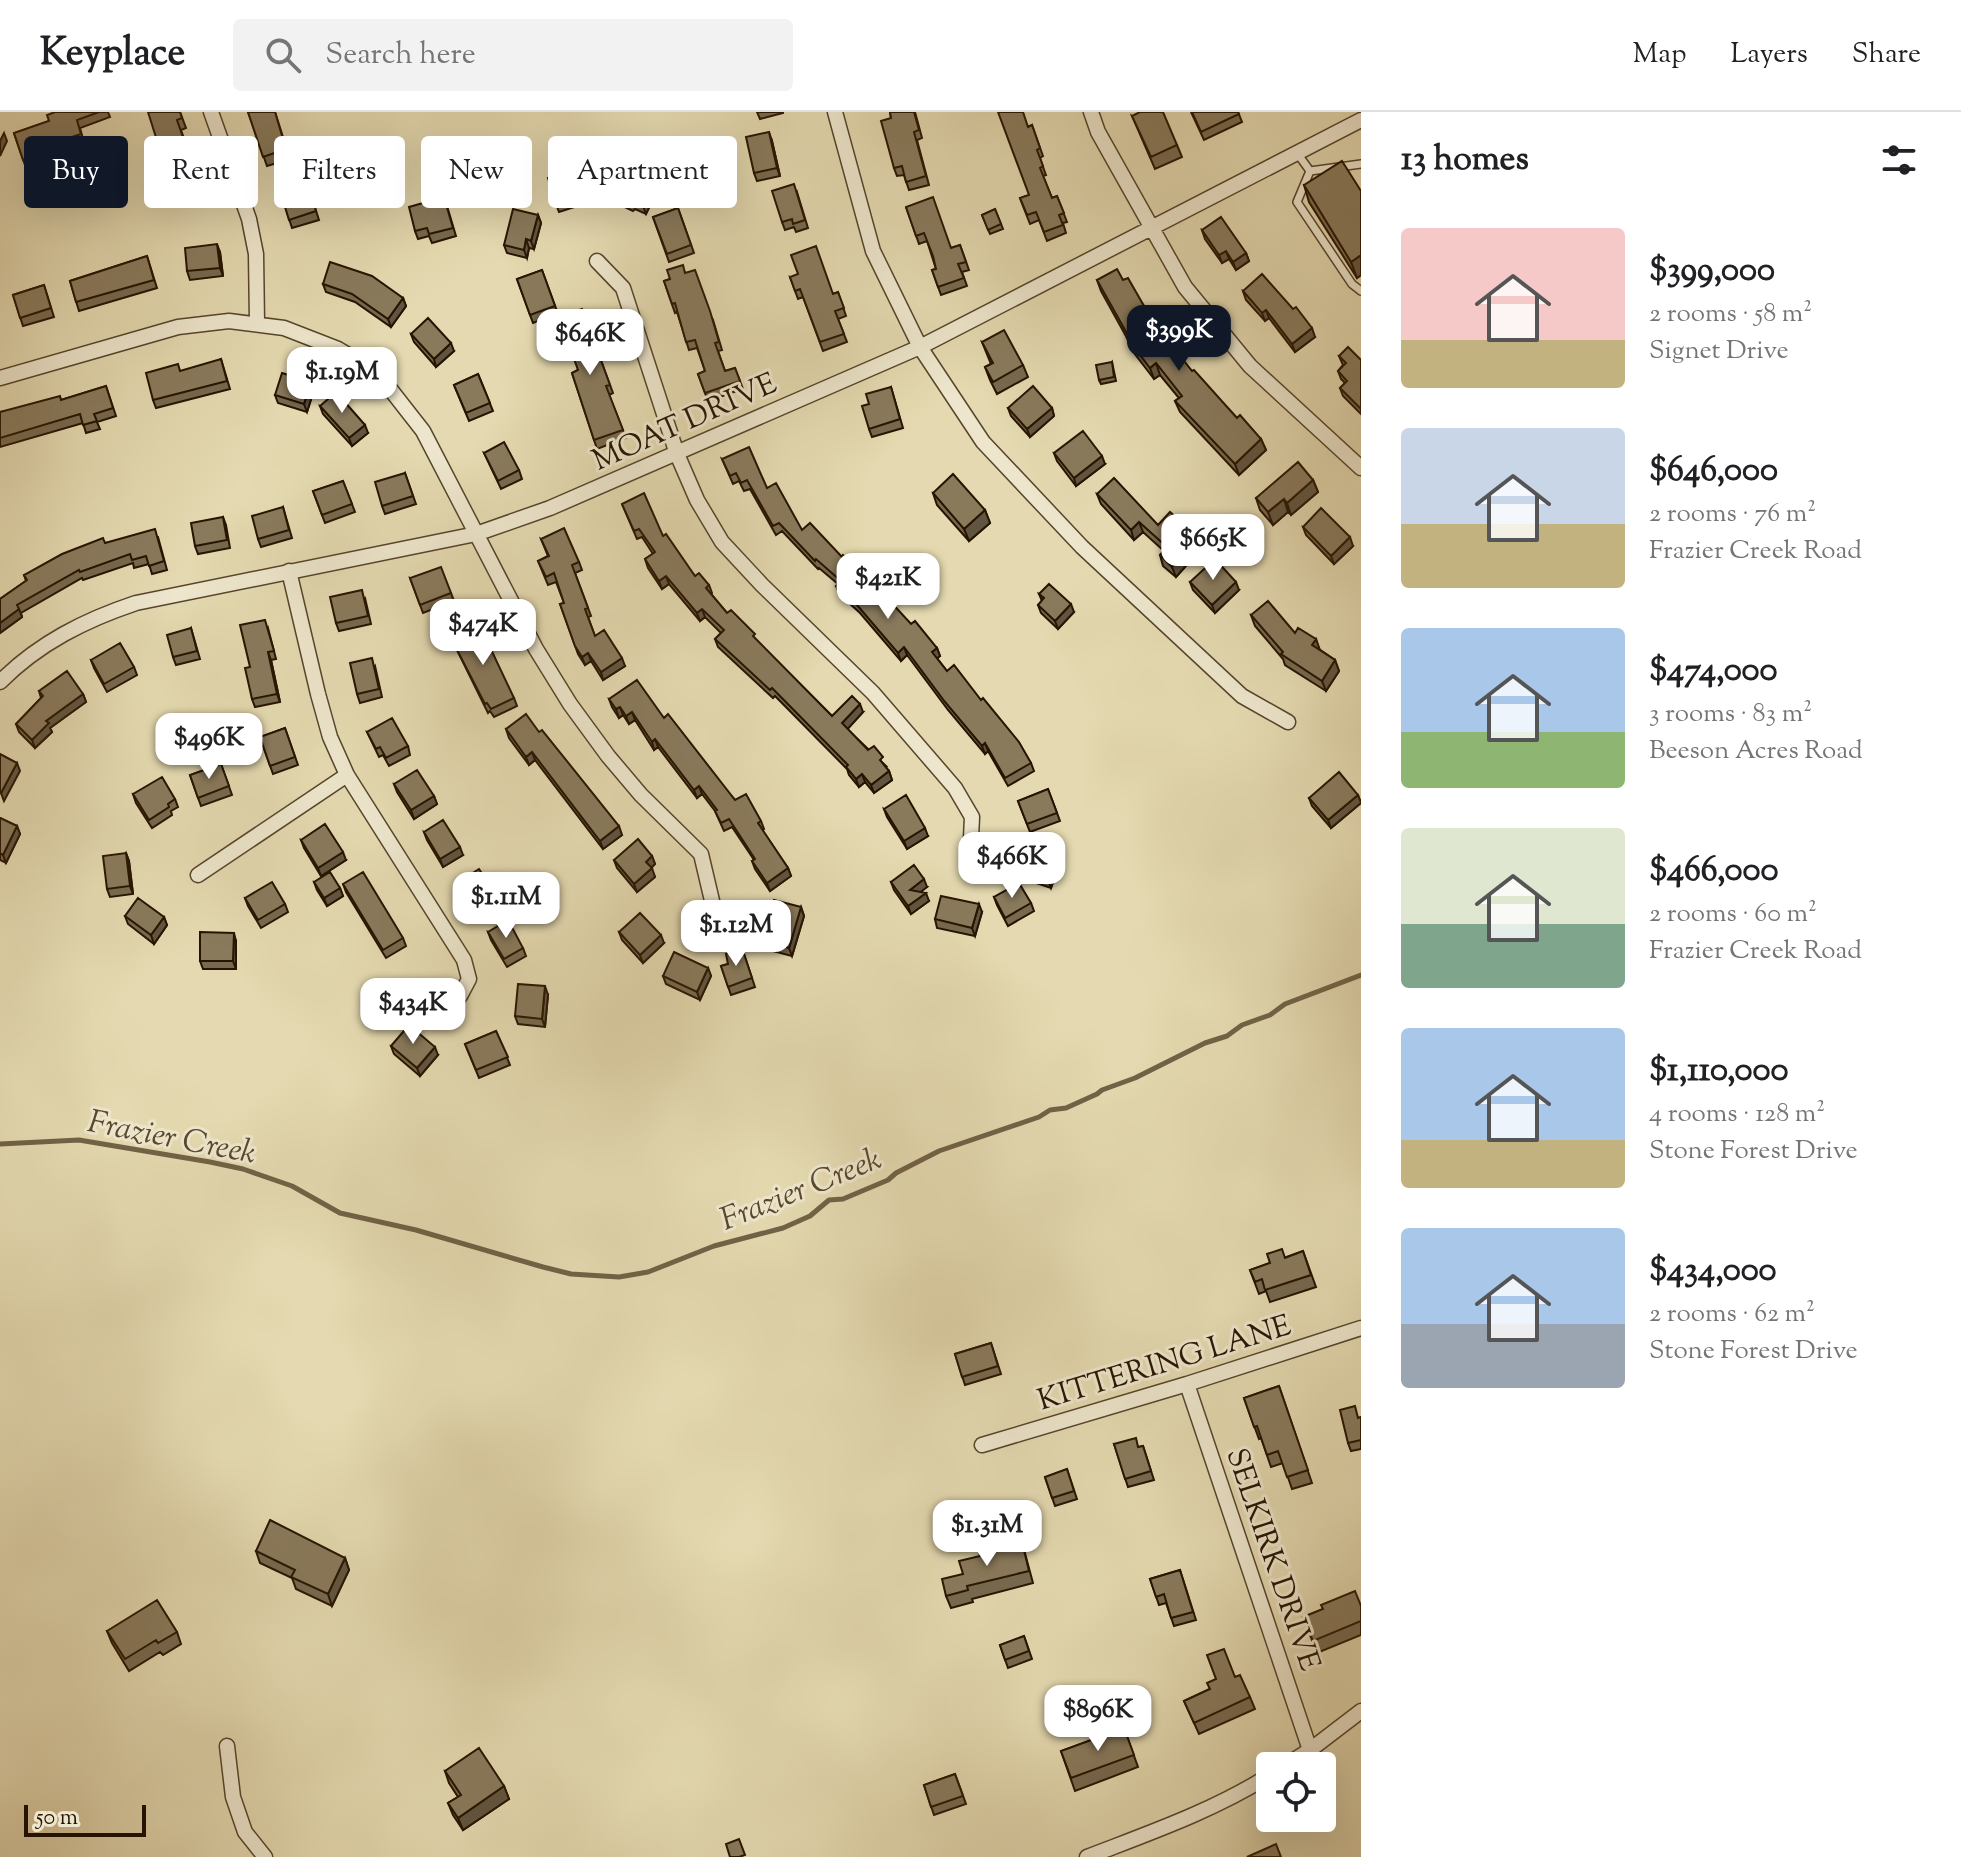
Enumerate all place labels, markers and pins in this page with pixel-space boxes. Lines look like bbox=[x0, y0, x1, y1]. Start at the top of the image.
pin: $399K bbox=[1123, 305, 1235, 373]
pin: $646K bbox=[534, 309, 646, 377]
pin: $1.19M bbox=[277, 347, 407, 415]
pin: $665K bbox=[1157, 514, 1269, 582]
pin: $421K bbox=[832, 553, 944, 621]
pin: $474K bbox=[427, 599, 539, 667]
pin: $496K bbox=[153, 713, 265, 781]
pin: $466K bbox=[956, 832, 1068, 900]
pin: $1.11M bbox=[441, 872, 571, 940]
pin: $1.12M bbox=[671, 900, 801, 968]
pin: $434K bbox=[357, 978, 469, 1046]
pin: $1.31M bbox=[922, 1500, 1052, 1568]
pin: $896K bbox=[1042, 1685, 1154, 1753]

